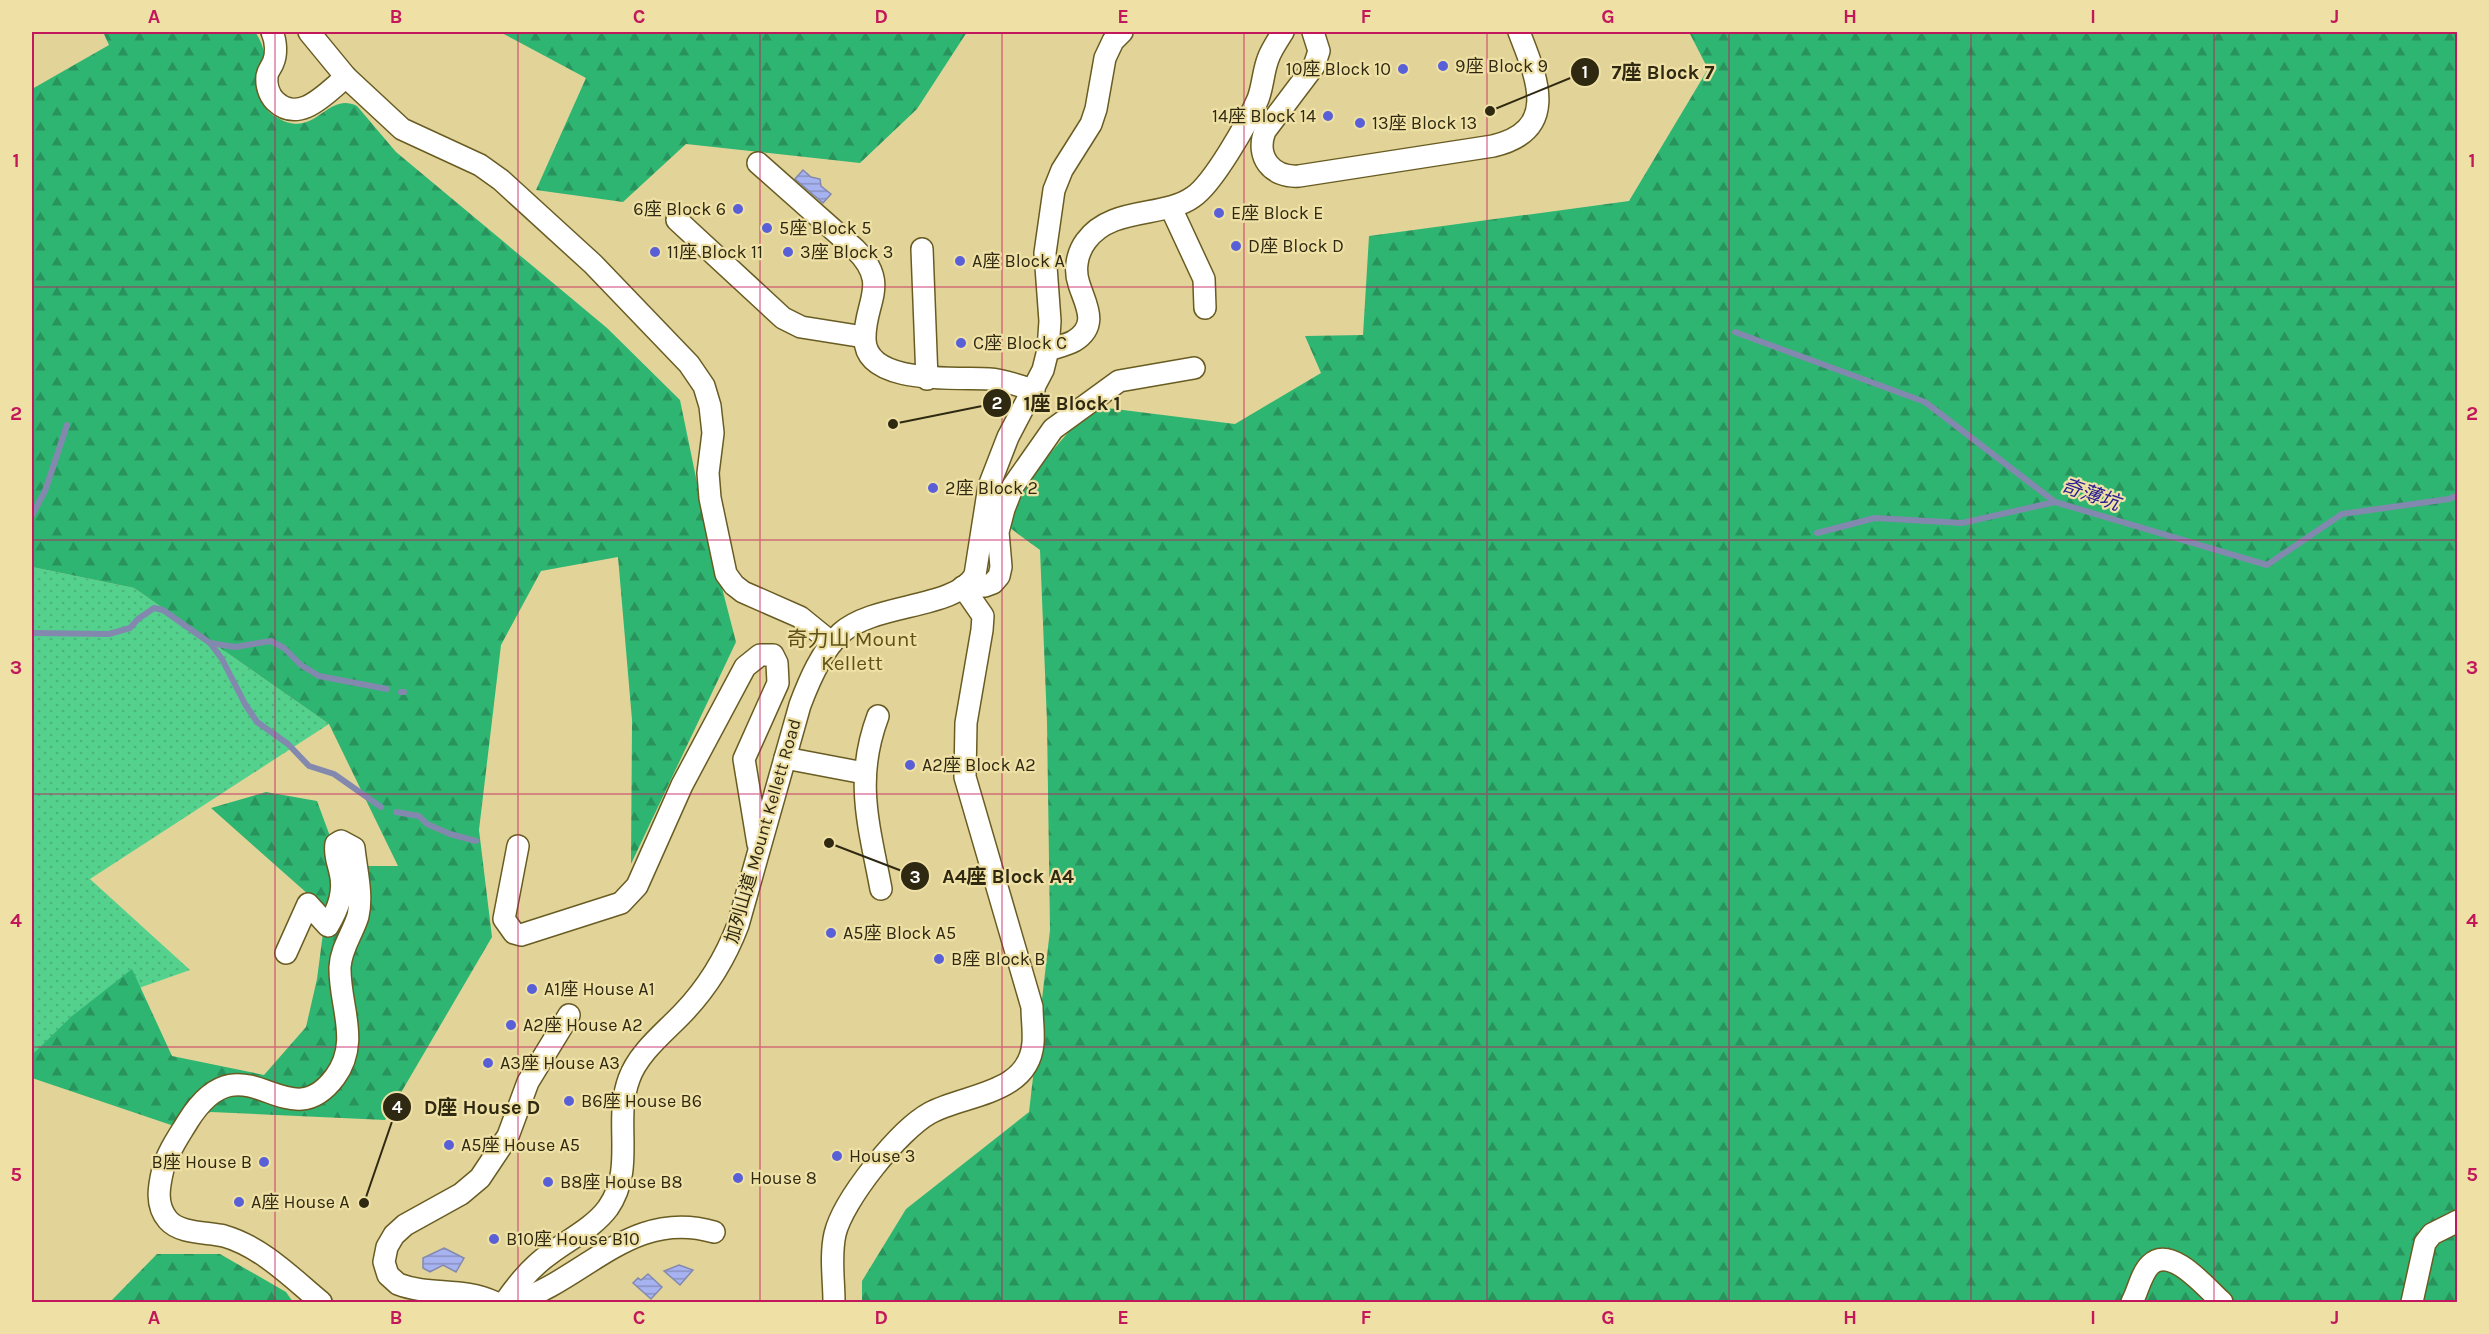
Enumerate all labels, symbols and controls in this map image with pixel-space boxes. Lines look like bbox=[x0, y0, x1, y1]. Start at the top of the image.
text: A bbox=[148, 5, 161, 28]
text: B bbox=[390, 5, 402, 28]
text: C bbox=[633, 5, 645, 28]
text: D bbox=[874, 5, 888, 28]
text: E bbox=[1117, 5, 1129, 28]
text: F bbox=[1361, 5, 1372, 28]
text: G bbox=[1601, 5, 1615, 28]
text: H bbox=[1843, 5, 1857, 28]
text: I bbox=[2090, 5, 2096, 28]
text: J bbox=[2331, 5, 2339, 28]
callout: 7座 Block 7 bbox=[1570, 53, 1727, 91]
place label: 9座 Block 9 bbox=[1455, 55, 1548, 77]
place label: 10座 Block 10 bbox=[1286, 58, 1391, 80]
marker: 9座 Block 9 bbox=[1436, 59, 1450, 73]
text: 1 bbox=[1582, 61, 1588, 83]
text: 7座 Block 7 bbox=[1612, 61, 1714, 84]
marker: 10座 Block 10 bbox=[1396, 62, 1410, 76]
place label: 14座 Block 14 bbox=[1212, 105, 1316, 127]
marker: 14座 Block 14 bbox=[1321, 109, 1335, 123]
place label: 13座 Block 13 bbox=[1372, 112, 1477, 134]
marker: 13座 Block 13 bbox=[1353, 116, 1367, 130]
text: 1 bbox=[12, 149, 20, 172]
text: 1 bbox=[2468, 149, 2476, 172]
place label: 6座 Block 6 bbox=[633, 198, 726, 220]
marker: 6座 Block 6 bbox=[731, 202, 745, 216]
place label: E座 Block E bbox=[1231, 202, 1323, 224]
marker: E座 Block E bbox=[1212, 206, 1226, 220]
place label: 5座 Block 5 bbox=[779, 217, 871, 239]
marker: 5座 Block 5 bbox=[760, 221, 774, 235]
place label: D座 Block D bbox=[1248, 235, 1344, 257]
marker: D座 Block D bbox=[1229, 239, 1243, 253]
place label: 11座 Block 11 bbox=[667, 241, 763, 263]
place label: 3座 Block 3 bbox=[800, 241, 893, 263]
marker: 11座 Block 11 bbox=[648, 245, 662, 259]
marker: 3座 Block 3 bbox=[781, 245, 795, 259]
place label: A座 Block A bbox=[972, 250, 1065, 272]
marker: A座 Block A bbox=[953, 254, 967, 268]
place label: C座 Block C bbox=[973, 332, 1067, 354]
marker: C座 Block C bbox=[954, 336, 968, 350]
callout: 1座 Block 1 bbox=[982, 384, 1133, 422]
text: 2 bbox=[992, 392, 1002, 414]
text: 1座 Block 1 bbox=[1023, 392, 1121, 415]
text: 2 bbox=[10, 402, 22, 425]
text: 2 bbox=[2466, 402, 2478, 425]
water label: 奇薄坑 bbox=[2059, 474, 2126, 516]
place label: 2座 Block 2 bbox=[945, 477, 1038, 499]
marker: 2座 Block 2 bbox=[926, 481, 940, 495]
district label: 奇力山 Mount Kellett bbox=[787, 627, 917, 675]
text: 3 bbox=[10, 656, 22, 679]
text: 3 bbox=[2466, 656, 2478, 679]
street label: 加列山道 Mount Kellett Road bbox=[720, 716, 806, 946]
place label: A2座 Block A2 bbox=[922, 754, 1036, 776]
marker: A2座 Block A2 bbox=[903, 758, 917, 772]
callout: A4座 Block A4 bbox=[900, 857, 1086, 895]
text: A4座 Block A4 bbox=[942, 865, 1074, 888]
text: 3 bbox=[909, 866, 921, 888]
text: 4 bbox=[10, 909, 22, 932]
text: 4 bbox=[2466, 909, 2478, 932]
place label: A5座 Block A5 bbox=[843, 922, 956, 944]
marker: A5座 Block A5 bbox=[824, 926, 838, 940]
place label: B座 Block B bbox=[951, 948, 1045, 970]
marker: B座 Block B bbox=[932, 952, 946, 966]
place label: A1座 House A1 bbox=[544, 978, 655, 1000]
marker: A1座 House A1 bbox=[525, 982, 539, 996]
place label: A2座 House A2 bbox=[523, 1014, 643, 1036]
marker: A2座 House A2 bbox=[504, 1018, 518, 1032]
place label: A3座 House A3 bbox=[500, 1052, 620, 1074]
marker: A3座 House A3 bbox=[481, 1056, 495, 1070]
callout: D座 House D bbox=[382, 1088, 552, 1126]
place label: B6座 House B6 bbox=[581, 1090, 702, 1112]
marker: B6座 House B6 bbox=[562, 1094, 576, 1108]
text: 4 bbox=[392, 1096, 403, 1118]
text: D座 House D bbox=[424, 1096, 540, 1119]
place label: A5座 House A5 bbox=[461, 1134, 580, 1156]
marker: A5座 House A5 bbox=[442, 1138, 456, 1152]
place label: House 3 bbox=[849, 1145, 915, 1167]
marker: House 3 bbox=[830, 1149, 844, 1163]
place label: B座 House B bbox=[152, 1151, 252, 1173]
marker: B座 House B bbox=[257, 1155, 271, 1169]
text: 5 bbox=[10, 1163, 22, 1186]
text: 5 bbox=[2466, 1163, 2478, 1186]
place label: House 8 bbox=[750, 1167, 817, 1189]
place label: B8座 House B8 bbox=[560, 1171, 683, 1193]
marker: House 8 bbox=[731, 1171, 745, 1185]
marker: B8座 House B8 bbox=[541, 1175, 555, 1189]
place label: A座 House A bbox=[251, 1191, 350, 1213]
marker: A座 House A bbox=[232, 1195, 246, 1209]
place label: B10座 House B10 bbox=[506, 1228, 640, 1250]
marker: B10座 House B10 bbox=[487, 1232, 501, 1246]
text: A bbox=[148, 1306, 161, 1329]
text: B bbox=[390, 1306, 402, 1329]
text: C bbox=[633, 1306, 645, 1329]
text: D bbox=[874, 1306, 888, 1329]
text: E bbox=[1117, 1306, 1129, 1329]
text: F bbox=[1361, 1306, 1372, 1329]
text: G bbox=[1601, 1306, 1615, 1329]
text: H bbox=[1843, 1306, 1857, 1329]
text: I bbox=[2090, 1306, 2096, 1329]
text: J bbox=[2331, 1306, 2339, 1329]

